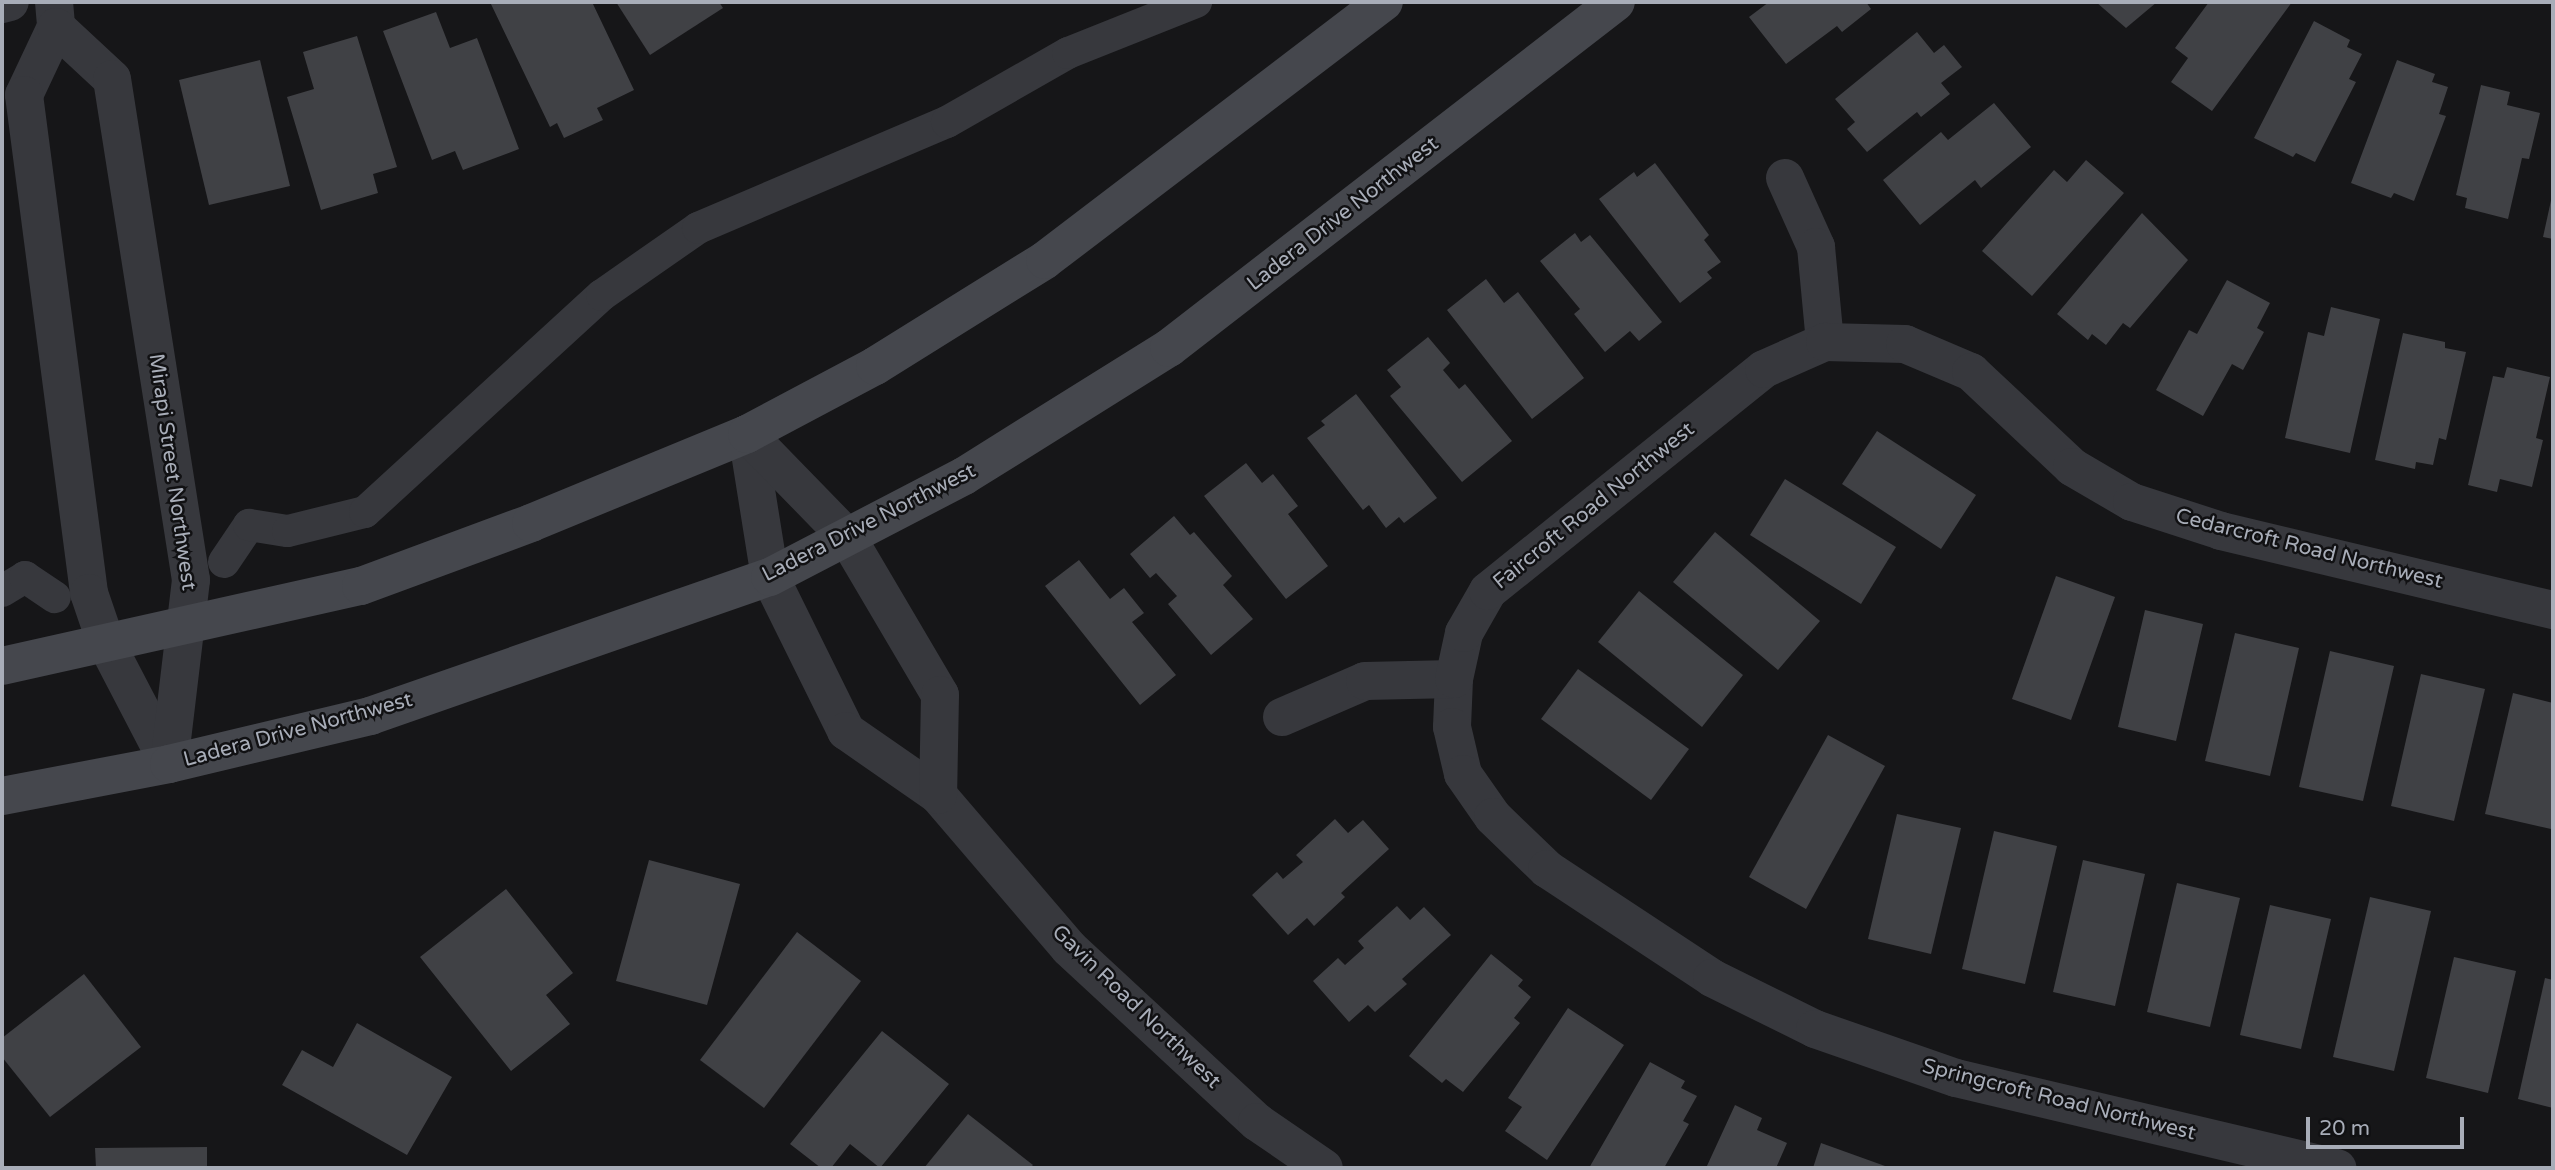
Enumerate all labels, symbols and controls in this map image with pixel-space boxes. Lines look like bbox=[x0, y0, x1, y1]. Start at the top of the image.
street label: Ladera Drive Northwest bbox=[1242, 131, 1444, 297]
street label: Mirapi Street Northwest bbox=[143, 352, 201, 592]
street label: Faircroft Road Northwest bbox=[1488, 417, 1700, 595]
street label: Ladera Drive Northwest bbox=[758, 458, 980, 588]
street label: Cedarcroft Road Northwest bbox=[2173, 504, 2445, 594]
street label: Ladera Drive Northwest bbox=[181, 687, 415, 773]
street label: Gavin Road Northwest bbox=[1046, 920, 1226, 1094]
street label: Springcroft Road Northwest bbox=[1920, 1054, 2198, 1146]
scale bar bbox=[2310, 1104, 2468, 1148]
text: 20 m bbox=[2319, 1116, 2370, 1141]

